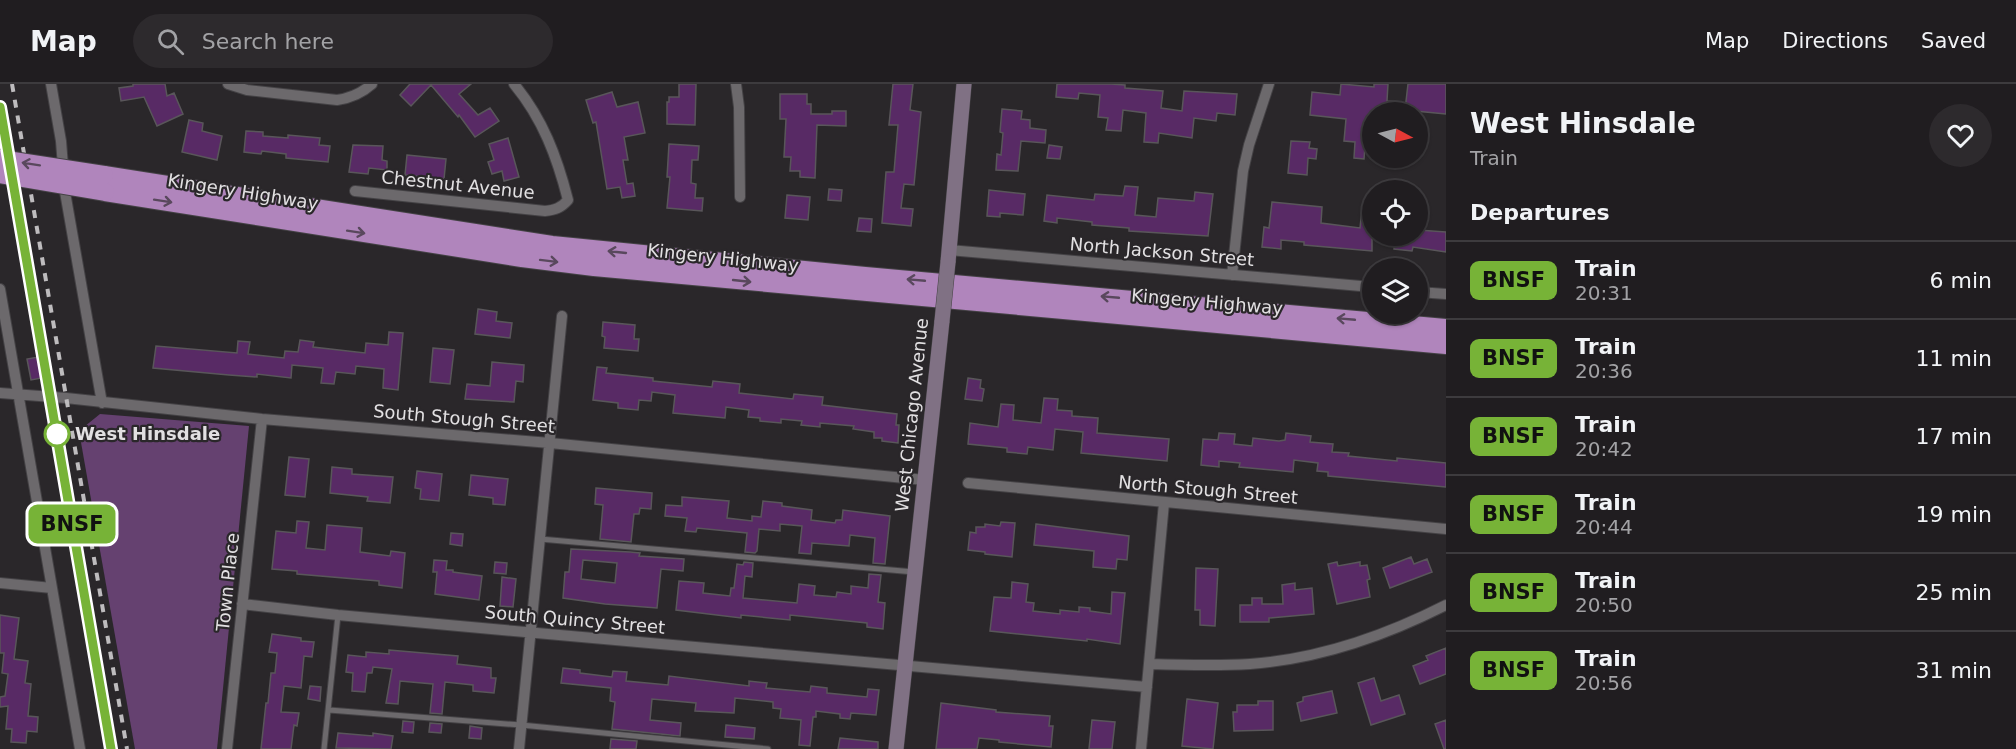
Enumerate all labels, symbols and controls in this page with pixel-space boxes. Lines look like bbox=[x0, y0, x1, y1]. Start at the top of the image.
search box bbox=[133, 14, 553, 68]
text: Map bbox=[30, 25, 97, 58]
icon: search bbox=[154, 25, 187, 58]
text: Search here bbox=[202, 29, 334, 54]
text: Map bbox=[1705, 29, 1749, 53]
text: Directions bbox=[1782, 29, 1888, 53]
text: Saved bbox=[1921, 29, 1986, 53]
north arrow bbox=[1362, 102, 1428, 168]
map controls bbox=[1362, 102, 1428, 324]
button: heart bbox=[1929, 104, 1992, 167]
text: West Hinsdale bbox=[1470, 107, 1696, 140]
text: Train bbox=[1470, 146, 1518, 170]
one-way arrow bbox=[22, 158, 42, 169]
street label: Chestnut Avenue bbox=[380, 166, 536, 203]
street label: Kingery Highway bbox=[166, 169, 320, 214]
button: locate bbox=[1362, 180, 1428, 246]
one-way arrow bbox=[153, 196, 173, 207]
text: Departures bbox=[1470, 200, 1610, 225]
one-way arrow bbox=[345, 226, 365, 237]
street label: North Jackson Street bbox=[1069, 233, 1255, 270]
street label: Kingery Highway bbox=[646, 239, 800, 276]
one-way arrow bbox=[608, 246, 627, 257]
one-way arrow bbox=[538, 256, 558, 267]
text: Train bbox=[1575, 256, 1637, 281]
button: layers bbox=[1362, 258, 1428, 324]
text: BNSF bbox=[1482, 268, 1545, 292]
text: 6 min bbox=[1930, 268, 1992, 293]
one-way arrow bbox=[906, 274, 926, 285]
one-way arrow bbox=[732, 276, 752, 287]
text: 20:31 bbox=[1575, 281, 1633, 305]
street label: Kingery Highway bbox=[1130, 284, 1284, 319]
one-way arrow bbox=[1100, 291, 1120, 302]
one-way arrow bbox=[1336, 313, 1356, 324]
street label: West Chicago Avenue bbox=[891, 317, 932, 513]
text: Train bbox=[1575, 334, 1637, 359]
text: BNSF bbox=[1482, 346, 1545, 370]
text: 11 min bbox=[1916, 346, 1992, 371]
text: 20:36 bbox=[1575, 359, 1633, 383]
street label: South Stough Street bbox=[372, 400, 556, 437]
text: Train bbox=[1575, 412, 1637, 437]
marker: West Hinsdale bbox=[44, 421, 70, 447]
place label: West Hinsdale bbox=[75, 423, 220, 444]
text: BNSF bbox=[1482, 424, 1545, 448]
text: 17 min bbox=[1916, 424, 1992, 449]
text: 20:42 bbox=[1575, 437, 1633, 461]
street label: North Stough Street bbox=[1117, 471, 1299, 508]
text: Train bbox=[1575, 490, 1637, 515]
text: BNSF bbox=[1482, 502, 1545, 526]
text: 19 min bbox=[1916, 502, 1992, 527]
line badge: BNSF bbox=[30, 504, 114, 544]
text: BNSF bbox=[40, 512, 104, 536]
text: 20:44 bbox=[1575, 515, 1633, 539]
street label: Town Place bbox=[212, 532, 243, 633]
text: Train bbox=[1575, 568, 1637, 593]
text: BNSF bbox=[1482, 580, 1545, 604]
text: 25 min bbox=[1916, 580, 1992, 605]
text: 20:50 bbox=[1575, 593, 1633, 617]
street label: South Quincy Street bbox=[484, 601, 666, 638]
text: Train bbox=[1575, 646, 1637, 671]
text: BNSF bbox=[1482, 658, 1545, 682]
text: 31 min bbox=[1916, 658, 1992, 683]
text: 20:56 bbox=[1575, 671, 1633, 695]

